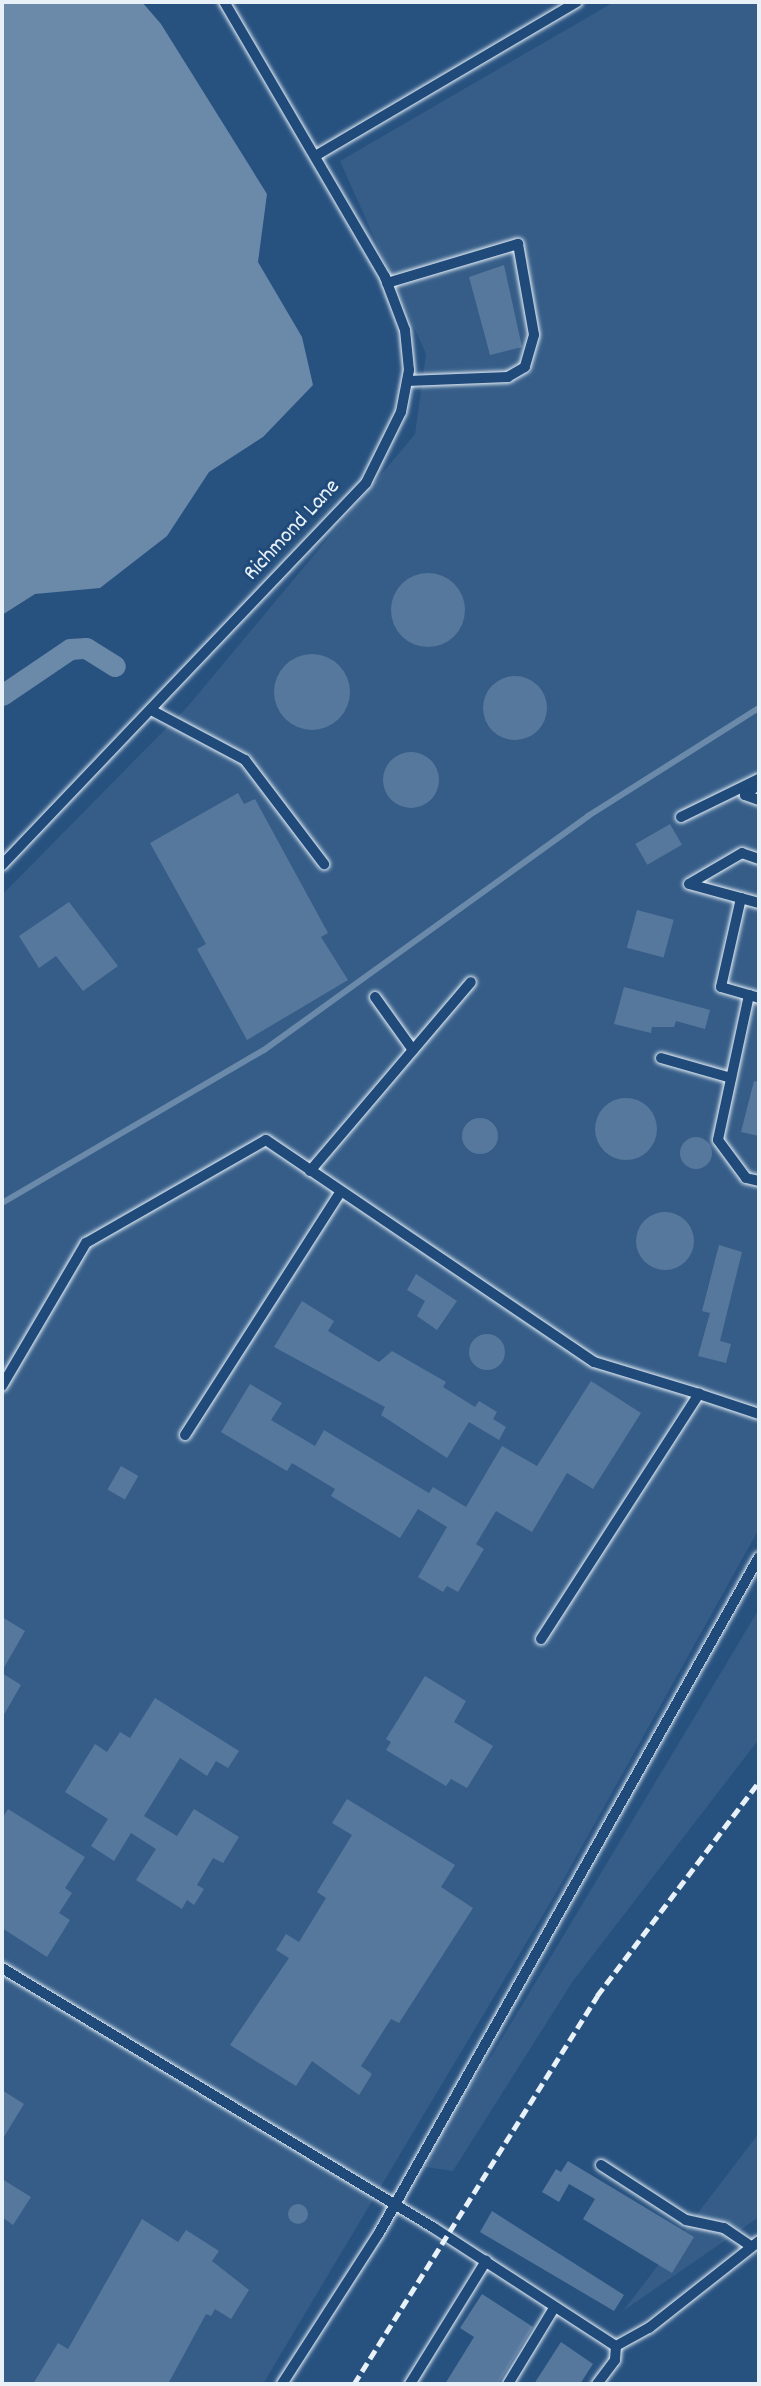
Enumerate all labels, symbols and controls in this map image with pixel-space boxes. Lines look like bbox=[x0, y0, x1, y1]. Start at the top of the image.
street label: Richmond Lane bbox=[239, 474, 347, 588]

